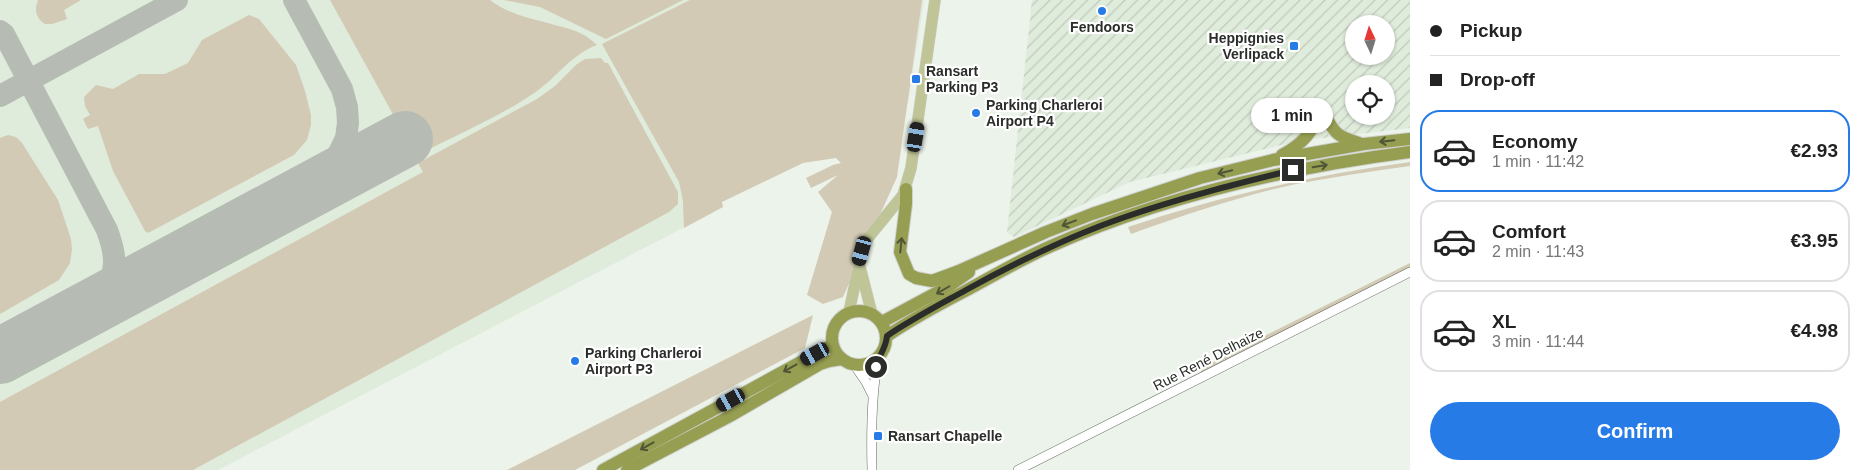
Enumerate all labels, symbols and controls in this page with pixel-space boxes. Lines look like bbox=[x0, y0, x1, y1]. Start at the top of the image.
marker: Fendoors bbox=[1096, 5, 1108, 17]
north arrow bbox=[1345, 15, 1395, 65]
map controls bbox=[1345, 15, 1395, 125]
place label: Fendoors bbox=[1070, 19, 1134, 35]
text: Pickup bbox=[1460, 20, 1522, 41]
place label: Heppignies Verlipack bbox=[1209, 30, 1284, 62]
marker: Heppignies Verlipack bbox=[1288, 40, 1300, 52]
place label: Ransart Parking P3 bbox=[926, 63, 999, 95]
text: Drop-off bbox=[1460, 69, 1535, 90]
marker: Ransart Parking P3 bbox=[910, 73, 922, 85]
button: locate bbox=[1345, 75, 1395, 125]
place label: Parking Charleroi Airport P4 bbox=[986, 97, 1103, 129]
callout: 1 min bbox=[1252, 98, 1334, 132]
marker: Parking Charleroi Airport P4 bbox=[970, 107, 982, 119]
text: 1 min bbox=[1271, 107, 1313, 124]
car bbox=[906, 121, 925, 153]
icon: car bbox=[1432, 129, 1477, 174]
text: Economy bbox=[1492, 131, 1578, 152]
one-way arrow bbox=[1379, 136, 1395, 146]
text: €2.93 bbox=[1790, 140, 1838, 161]
text: 1 min · 11:42 bbox=[1492, 153, 1584, 170]
route end bbox=[1282, 159, 1304, 181]
one-way arrow bbox=[1311, 160, 1327, 170]
one-way arrow bbox=[1218, 168, 1234, 177]
one-way arrow bbox=[1062, 219, 1077, 229]
icon: car bbox=[1432, 219, 1477, 264]
text: Comfort bbox=[1492, 221, 1566, 242]
text: €3.95 bbox=[1790, 230, 1838, 251]
car bbox=[850, 235, 873, 267]
one-way arrow bbox=[896, 237, 906, 253]
text: 2 min · 11:43 bbox=[1492, 243, 1584, 260]
one-way arrow bbox=[937, 285, 951, 295]
icon: car bbox=[1432, 309, 1477, 354]
text: XL bbox=[1492, 311, 1516, 332]
text: €4.98 bbox=[1790, 320, 1838, 341]
street label: Rue René Delhaize bbox=[1150, 324, 1266, 394]
text: 3 min · 11:44 bbox=[1492, 333, 1584, 350]
car bbox=[798, 340, 831, 368]
place label: Parking Charleroi Airport P3 bbox=[585, 345, 702, 377]
marker: Parking Charleroi Airport P3 bbox=[569, 355, 581, 367]
route start bbox=[865, 356, 887, 378]
one-way arrow bbox=[782, 363, 797, 373]
car bbox=[714, 386, 747, 414]
button: Confirm bbox=[1430, 402, 1840, 460]
place label: Ransart Chapelle bbox=[888, 428, 1003, 444]
marker: Ransart Chapelle bbox=[872, 430, 884, 442]
one-way arrow bbox=[640, 442, 655, 451]

